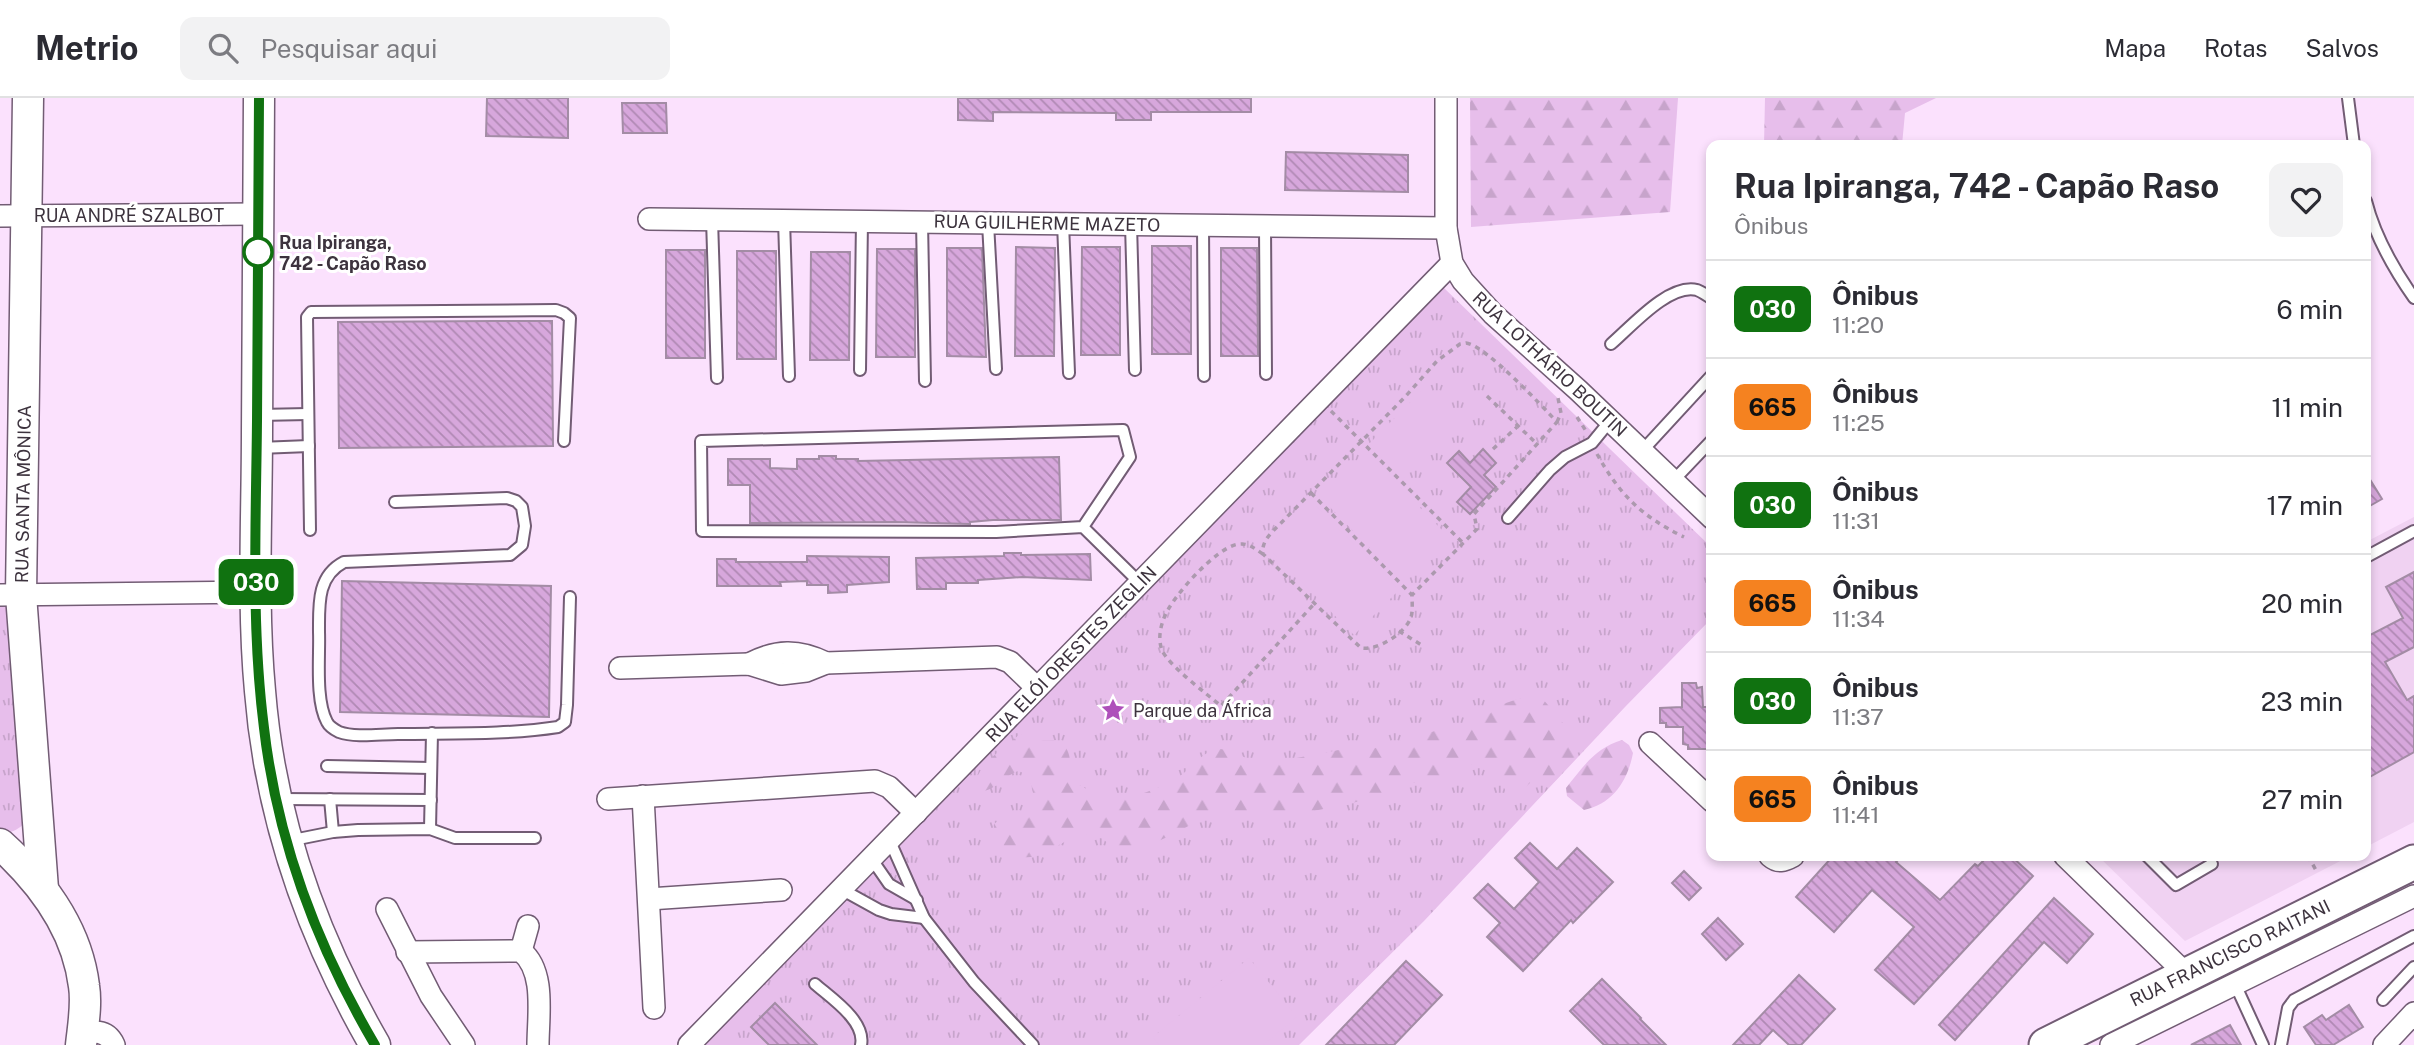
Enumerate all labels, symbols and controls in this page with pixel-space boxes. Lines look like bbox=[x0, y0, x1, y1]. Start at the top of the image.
search box bbox=[180, 17, 670, 80]
text: Metrio bbox=[35, 29, 138, 67]
icon: search bbox=[204, 29, 242, 67]
text: Pesquisar aqui bbox=[260, 33, 437, 64]
text: Mapa bbox=[2104, 34, 2166, 62]
text: Rotas bbox=[2204, 34, 2267, 62]
text: Salvos bbox=[2305, 34, 2379, 62]
button: heart bbox=[2269, 163, 2343, 237]
text: Rua Ipiranga, 742 - Capão Raso bbox=[1734, 167, 2219, 205]
street label: RUA ANDRÉ SZALBOT bbox=[34, 204, 224, 226]
street label: RUA GUILHERME MAZETO bbox=[934, 211, 1160, 235]
text: Ônibus bbox=[1734, 212, 1809, 239]
place label: Rua Ipiranga, 742 - Capão Raso bbox=[279, 232, 427, 274]
marker: Rua Ipiranga, 742 - Capão Raso bbox=[243, 237, 273, 267]
text: Ônibus bbox=[1832, 280, 1919, 311]
street label: RUA LOTHÁRIO BOUTIN bbox=[1468, 286, 1632, 441]
text: 6 min bbox=[2276, 294, 2343, 325]
text: 030 bbox=[1749, 295, 1796, 323]
text: 11:20 bbox=[1832, 311, 1884, 338]
text: Ônibus bbox=[1832, 378, 1919, 409]
text: 11 min bbox=[2271, 392, 2343, 423]
text: 665 bbox=[1749, 393, 1796, 421]
street label: RUA SANTA MÔNICA bbox=[11, 405, 35, 583]
text: 11:25 bbox=[1832, 409, 1885, 436]
text: Ônibus bbox=[1832, 476, 1919, 507]
text: 17 min bbox=[2266, 490, 2343, 521]
text: 030 bbox=[1749, 491, 1796, 519]
text: 11:31 bbox=[1832, 507, 1880, 534]
line badge: 030 bbox=[216, 559, 296, 605]
street label: RUA ELÓI ORESTES ZEGLIN bbox=[981, 561, 1161, 746]
text: 030 bbox=[233, 568, 279, 596]
text: Ônibus bbox=[1832, 574, 1919, 605]
text: 20 min bbox=[2261, 588, 2343, 619]
text: 665 bbox=[1749, 589, 1796, 617]
text: 11:34 bbox=[1832, 605, 1885, 632]
text: Ônibus bbox=[1832, 672, 1919, 703]
text: 23 min bbox=[2261, 686, 2343, 717]
text: 030 bbox=[1749, 687, 1796, 715]
place icon: Parque da África bbox=[1099, 696, 1127, 724]
place label: Parque da África bbox=[1133, 699, 1272, 721]
text: 11:37 bbox=[1832, 703, 1884, 730]
text: Ônibus bbox=[1832, 770, 1919, 801]
text: 27 min bbox=[2261, 784, 2343, 815]
text: 665 bbox=[1749, 785, 1796, 813]
text: 11:41 bbox=[1832, 801, 1880, 828]
street label: RUA FRANCISCO RAITANI bbox=[2126, 895, 2334, 1011]

